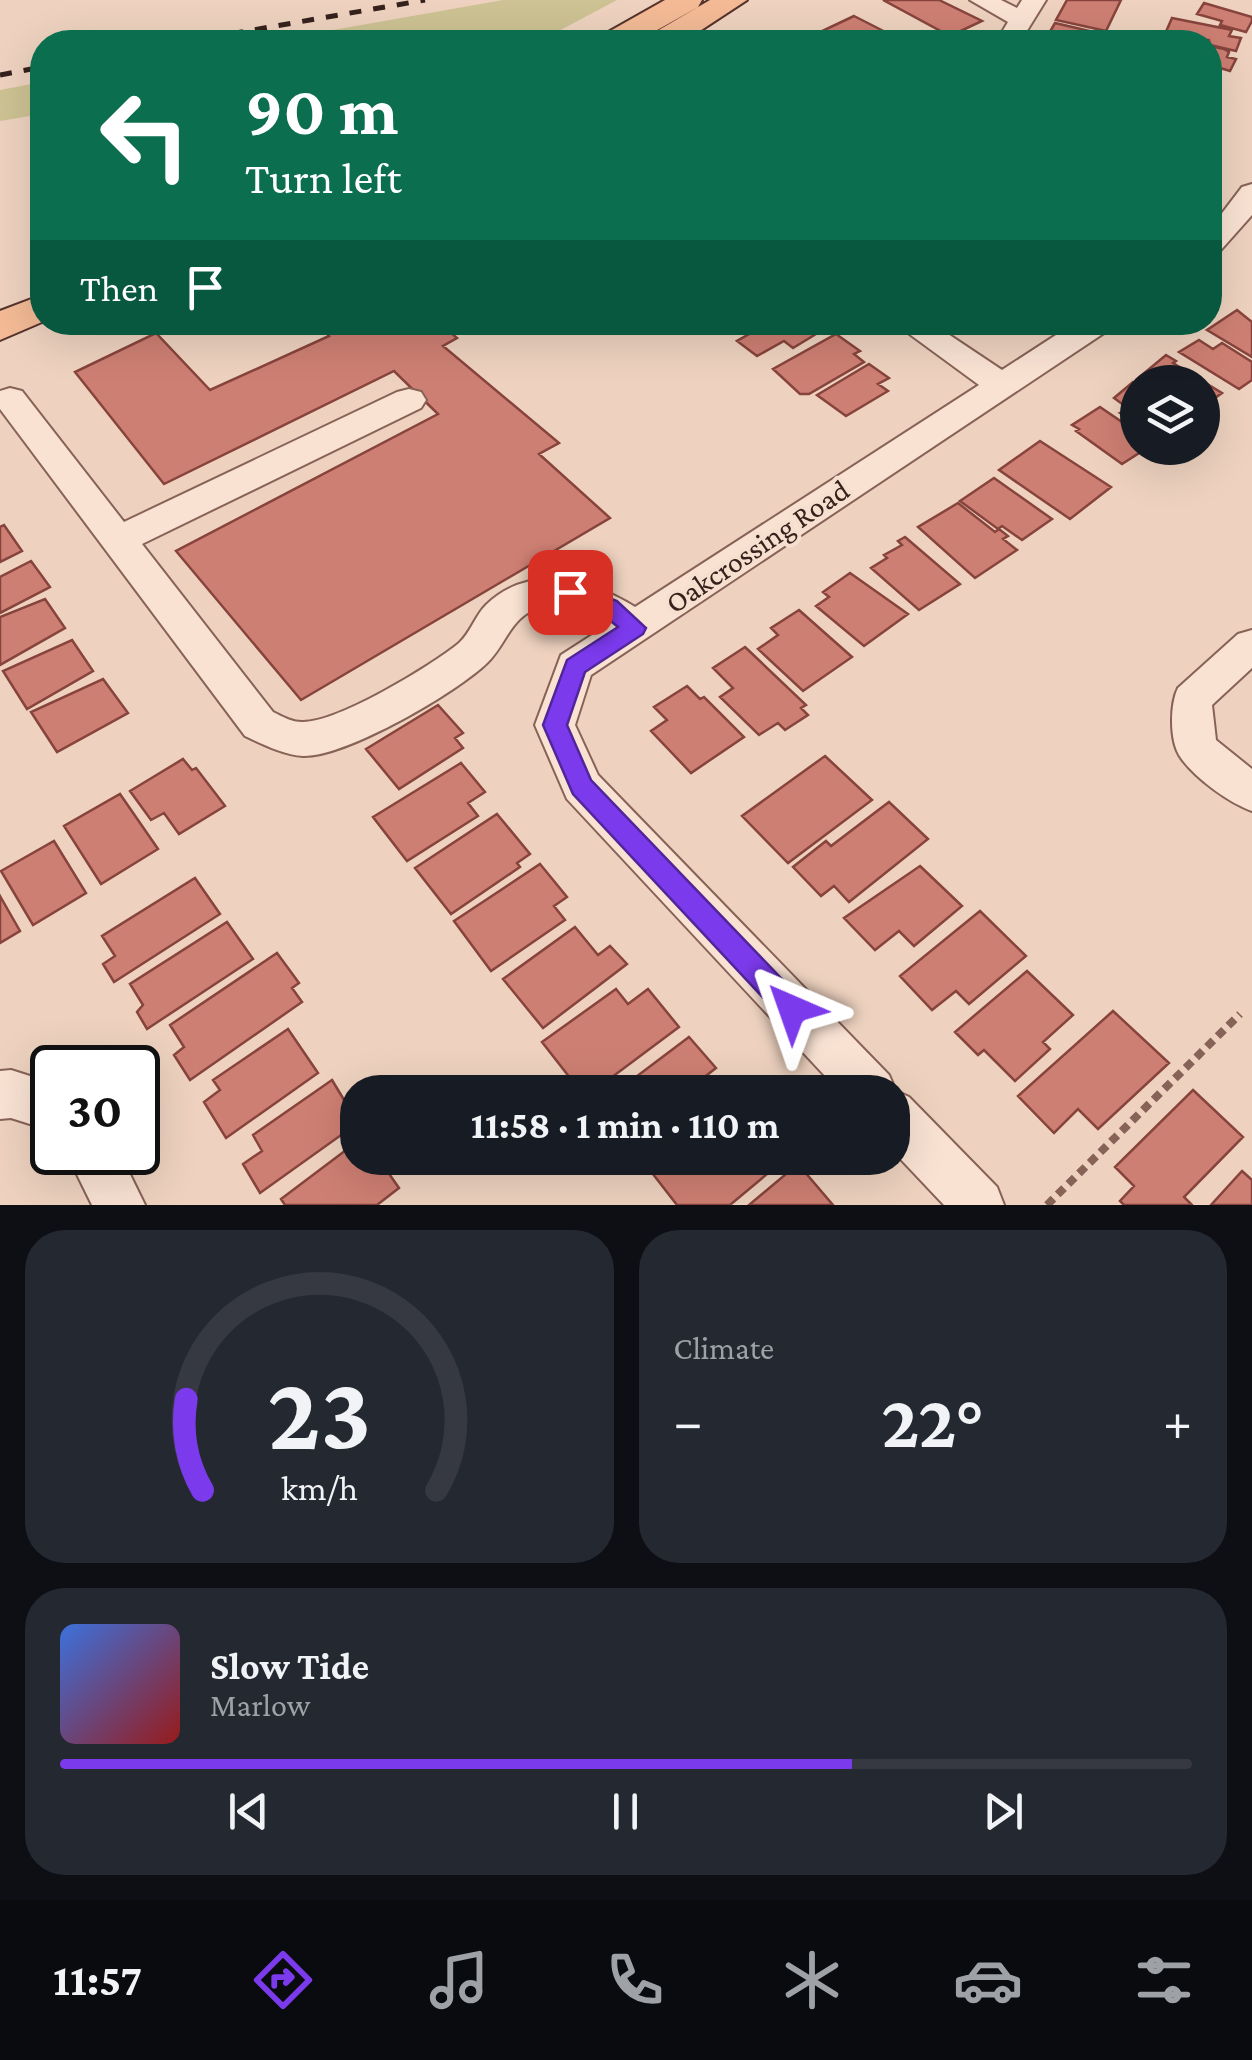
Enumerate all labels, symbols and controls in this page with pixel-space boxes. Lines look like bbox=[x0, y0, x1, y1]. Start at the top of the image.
icon: left bbox=[80, 70, 210, 200]
text: 90 m bbox=[245, 71, 398, 149]
text: Turn left bbox=[245, 153, 402, 203]
icon: arrive bbox=[178, 260, 233, 315]
text: Then bbox=[80, 267, 158, 309]
map controls bbox=[1120, 365, 1220, 465]
button: layers bbox=[1120, 365, 1220, 465]
street label: Oakcrossing Road bbox=[659, 472, 856, 620]
pin bbox=[528, 550, 613, 635]
icon: arrive bbox=[543, 565, 598, 620]
position arrow bbox=[740, 957, 844, 1061]
speed limit sign: 30 bbox=[30, 1045, 160, 1175]
text: 11:58 · 1 min · 110 m bbox=[471, 1104, 779, 1146]
text: Climate bbox=[674, 1330, 774, 1366]
text: 23 bbox=[267, 1355, 371, 1470]
text: 22° bbox=[881, 1380, 984, 1463]
text: − bbox=[674, 1391, 703, 1452]
text: + bbox=[1163, 1391, 1192, 1452]
text: km/h bbox=[281, 1468, 358, 1508]
text: Slow Tide bbox=[210, 1645, 369, 1687]
text: Marlow bbox=[210, 1687, 310, 1723]
icon: previous bbox=[221, 1784, 276, 1839]
icon: pause bbox=[598, 1784, 653, 1839]
icon: next bbox=[976, 1784, 1031, 1839]
icon: directions bbox=[248, 1945, 318, 2015]
icon: music bbox=[424, 1945, 494, 2015]
icon: phone bbox=[600, 1945, 670, 2015]
icon: climate bbox=[777, 1945, 847, 2015]
icon: car bbox=[953, 1945, 1023, 2015]
icon: filters bbox=[1129, 1945, 1199, 2015]
text: 11:57 bbox=[53, 1955, 142, 2005]

